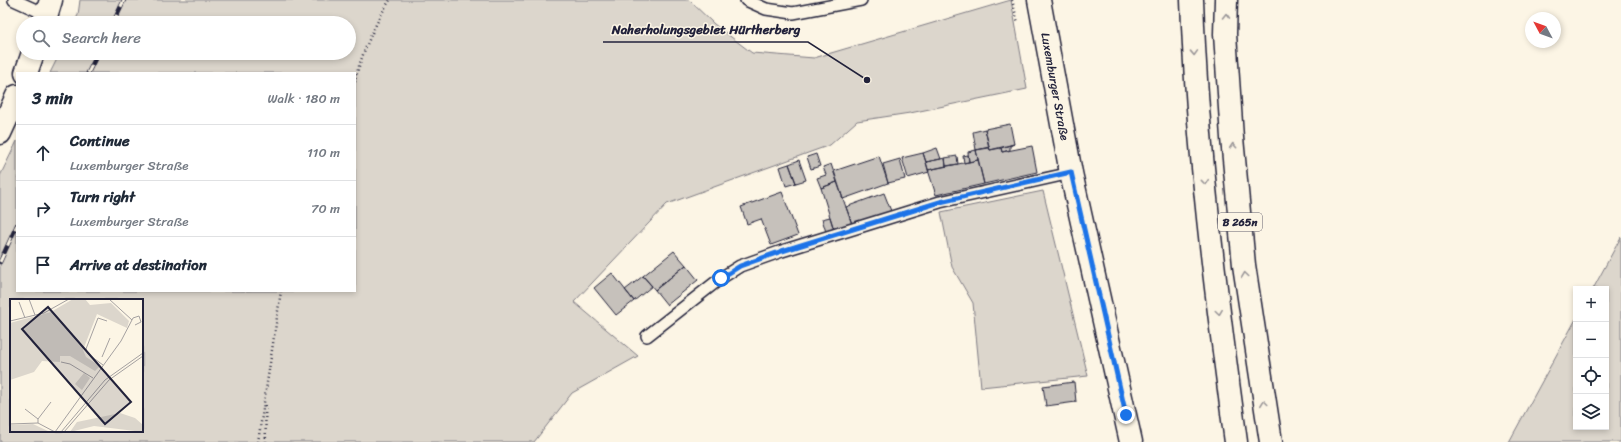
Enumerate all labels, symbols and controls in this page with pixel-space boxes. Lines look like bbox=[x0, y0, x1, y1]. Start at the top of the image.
north arrow bbox=[1525, 12, 1561, 48]
one-way arrow bbox=[1221, 13, 1230, 19]
search box bbox=[16, 16, 356, 60]
callout: Naherholungsgebiet Hürtherberg bbox=[603, 17, 808, 42]
text: Naherholungsgebiet Hürtherberg bbox=[611, 18, 801, 41]
text: Search here bbox=[62, 25, 141, 51]
icon: search bbox=[30, 27, 52, 49]
street label: Luxemburger Straße bbox=[1034, 31, 1076, 143]
one-way arrow bbox=[1190, 50, 1198, 56]
text: 3 min bbox=[32, 83, 73, 113]
text: Walk · 180 m bbox=[268, 87, 340, 110]
text: Continue bbox=[70, 128, 130, 154]
text: 110 m bbox=[307, 141, 340, 164]
icon: ahead bbox=[32, 142, 54, 164]
one-way arrow bbox=[1229, 142, 1238, 149]
text: Luxemburger Straße bbox=[70, 154, 188, 177]
one-way arrow bbox=[1200, 179, 1209, 186]
text: Turn right bbox=[70, 184, 135, 210]
text: 70 m bbox=[311, 197, 340, 220]
icon: right bbox=[32, 198, 54, 220]
text: Luxemburger Straße bbox=[70, 210, 188, 233]
road number: B 265n bbox=[1218, 213, 1262, 231]
text: Arrive at destination bbox=[70, 252, 207, 278]
icon: arrive bbox=[32, 254, 54, 276]
route start bbox=[712, 269, 730, 287]
one-way arrow bbox=[1241, 272, 1250, 278]
map controls bbox=[1573, 286, 1609, 430]
button: + bbox=[1573, 286, 1609, 322]
inset map bbox=[10, 299, 143, 432]
one-way arrow bbox=[1214, 309, 1223, 315]
button: − bbox=[1573, 322, 1609, 358]
button: locate bbox=[1573, 358, 1609, 394]
button: layers bbox=[1573, 394, 1609, 430]
one-way arrow bbox=[1260, 400, 1269, 407]
route end bbox=[1117, 406, 1135, 424]

